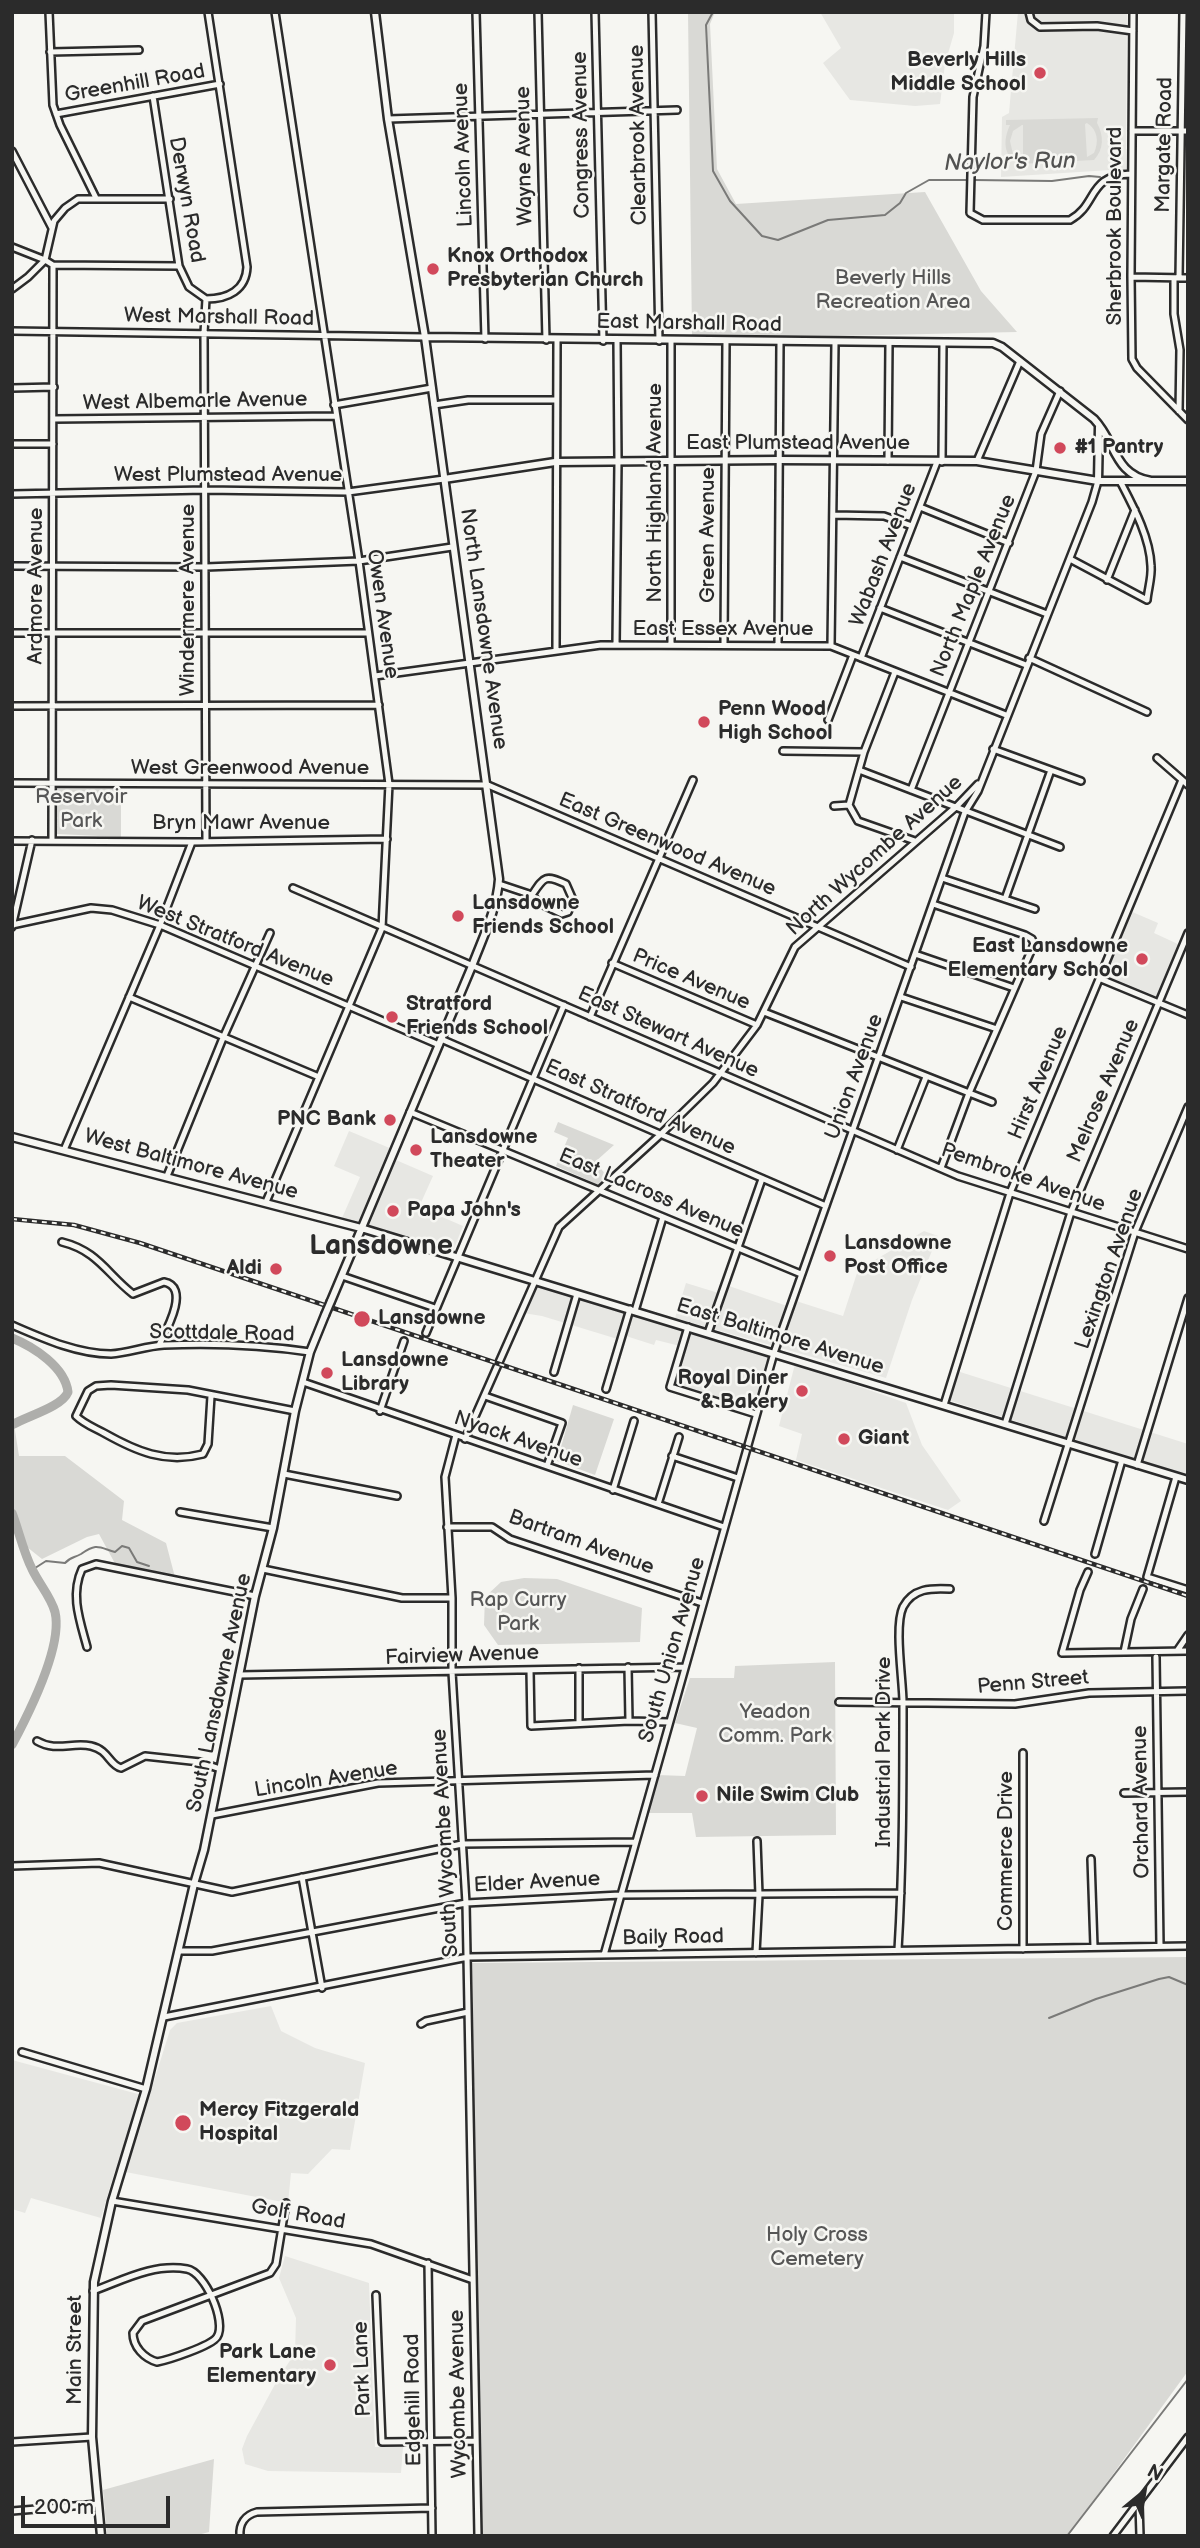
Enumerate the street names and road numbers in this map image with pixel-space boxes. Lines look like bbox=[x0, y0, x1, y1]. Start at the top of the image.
street label: Clearbrook Avenue bbox=[625, 44, 653, 226]
street label: Congress Avenue bbox=[568, 51, 596, 219]
street label: Greenhill Road bbox=[63, 59, 207, 109]
street label: Margate Road bbox=[1151, 77, 1179, 213]
street label: Lincoln Avenue bbox=[449, 82, 479, 228]
street label: Wayne Avenue bbox=[511, 86, 539, 226]
street label: Sherbrook Boulevard bbox=[1103, 127, 1129, 325]
street label: Derwyn Road bbox=[163, 135, 209, 265]
street label: West Marshall Road bbox=[124, 304, 314, 332]
street label: East Marshall Road bbox=[596, 310, 782, 338]
street label: North Highland Avenue bbox=[643, 383, 669, 603]
street label: West Albemarle Avenue bbox=[82, 387, 308, 417]
street label: East Plumstead Avenue bbox=[686, 431, 910, 457]
street label: West Plumstead Avenue bbox=[114, 463, 342, 489]
street label: Green Avenue bbox=[696, 467, 722, 603]
street label: Wabash Avenue bbox=[845, 480, 923, 630]
street label: North Maple Avenue bbox=[926, 491, 1022, 681]
street label: Windermere Avenue bbox=[176, 504, 202, 696]
street label: Ardmore Avenue bbox=[24, 507, 50, 665]
street label: North Lansdowne Avenue bbox=[454, 507, 512, 751]
street label: Owen Avenue bbox=[360, 548, 404, 680]
street label: East Essex Avenue bbox=[632, 617, 814, 643]
street label: West Greenwood Avenue bbox=[131, 756, 369, 782]
street label: North Wycombe Avenue bbox=[782, 770, 968, 942]
street label: East Greenwood Avenue bbox=[555, 788, 779, 902]
street label: Bryn Mawr Avenue bbox=[152, 811, 330, 837]
street label: West Stratford Avenue bbox=[133, 891, 337, 993]
street label: Price Avenue bbox=[628, 944, 754, 1016]
street label: East Stewart Avenue bbox=[574, 982, 762, 1084]
street label: Union Avenue bbox=[821, 1011, 889, 1143]
street label: Melrose Avenue bbox=[1062, 1016, 1146, 1166]
street label: Hirst Avenue bbox=[1004, 1022, 1074, 1144]
street label: East Stratford Avenue bbox=[541, 1055, 739, 1161]
street label: West Baltimore Avenue bbox=[81, 1124, 301, 1206]
street label: Pembroke Avenue bbox=[938, 1138, 1108, 1218]
street label: East Lacross Avenue bbox=[555, 1144, 747, 1244]
street label: Lexington Avenue bbox=[1071, 1185, 1149, 1353]
street label: East Baltimore Avenue bbox=[673, 1293, 887, 1381]
street label: Scottdale Road bbox=[149, 1320, 295, 1348]
street label: Nyack Avenue bbox=[450, 1406, 586, 1474]
street label: Bartram Avenue bbox=[505, 1505, 657, 1581]
street label: South Union Avenue bbox=[634, 1554, 712, 1746]
street label: South Lansdowne Avenue bbox=[182, 1571, 258, 1815]
street label: Fairview Avenue bbox=[385, 1641, 539, 1671]
street label: Industrial Park Drive bbox=[872, 1657, 898, 1847]
street label: Penn Street bbox=[976, 1666, 1090, 1700]
street label: Orchard Avenue bbox=[1128, 1725, 1156, 1879]
street label: South Wycombe Avenue bbox=[427, 1728, 465, 1958]
street label: Lincoln Avenue bbox=[253, 1756, 399, 1804]
street label: Commerce Drive bbox=[994, 1771, 1020, 1931]
street label: Elder Avenue bbox=[473, 1867, 601, 1899]
street label: Baily Road bbox=[622, 1925, 724, 1951]
street label: Golf Road bbox=[249, 2194, 347, 2236]
street label: Main Street bbox=[63, 2295, 89, 2405]
street label: Wycombe Avenue bbox=[445, 2309, 473, 2479]
street label: Park Lane bbox=[349, 2321, 377, 2417]
street label: Edgehill Road bbox=[400, 2333, 428, 2467]

